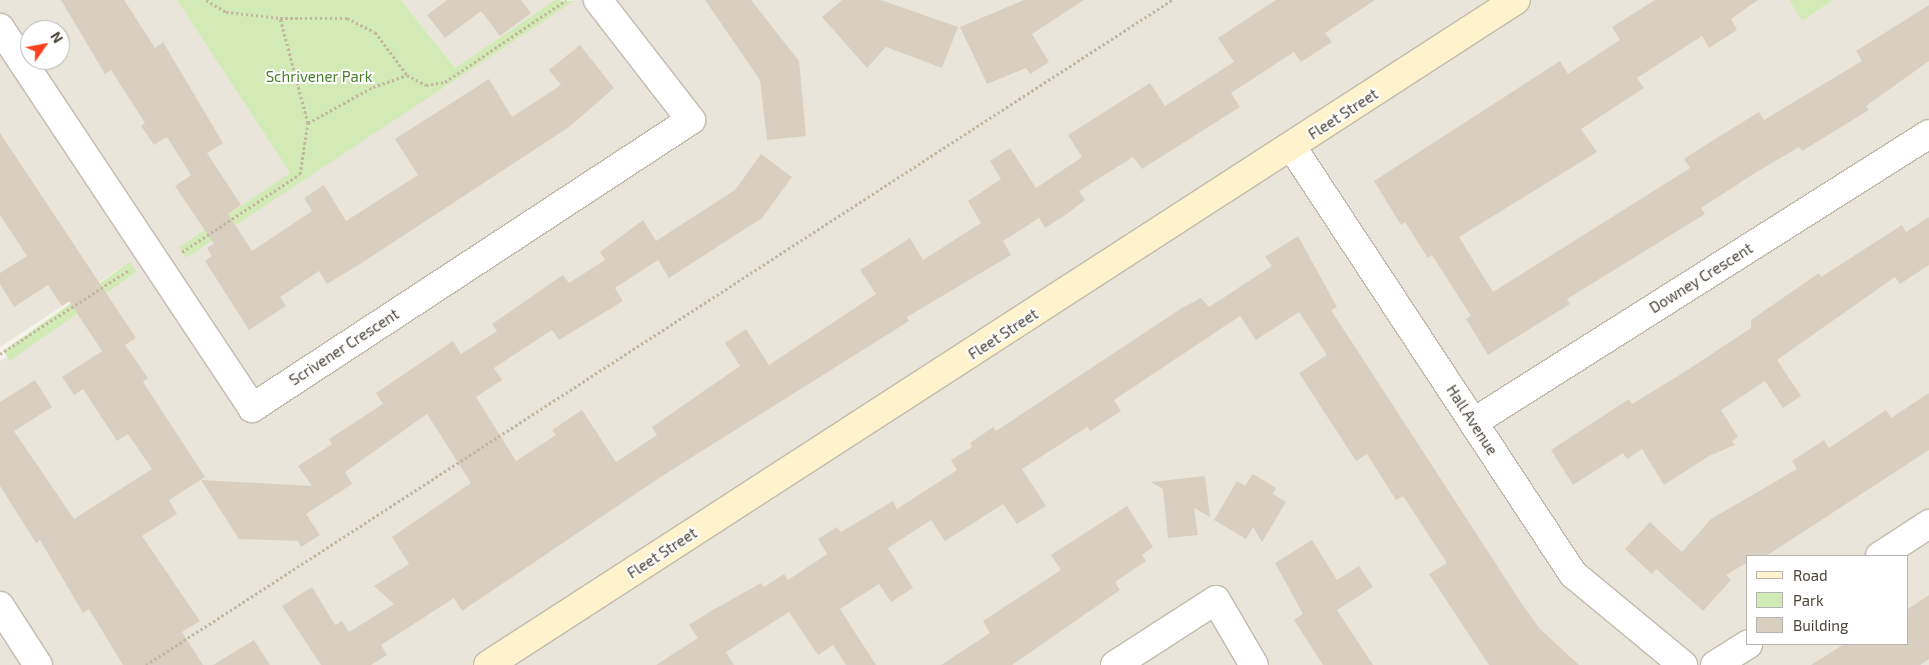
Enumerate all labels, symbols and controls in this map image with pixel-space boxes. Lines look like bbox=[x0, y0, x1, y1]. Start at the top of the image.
north arrow bbox=[20, 20, 70, 70]
text: N bbox=[47, 28, 67, 46]
park label: Schrivener Park bbox=[266, 68, 372, 86]
street label: Fleet Street bbox=[1305, 85, 1381, 143]
street label: Downey Crescent bbox=[1646, 239, 1756, 317]
street label: Scrivener Crescent bbox=[286, 305, 402, 389]
street label: Fleet Street bbox=[965, 305, 1041, 363]
street label: Hall Avenue bbox=[1442, 381, 1502, 459]
street label: Fleet Street bbox=[624, 524, 700, 582]
legend bbox=[1746, 555, 1909, 645]
text: Road bbox=[1793, 566, 1828, 584]
text: Park bbox=[1793, 591, 1824, 609]
text: Building bbox=[1793, 616, 1848, 634]

